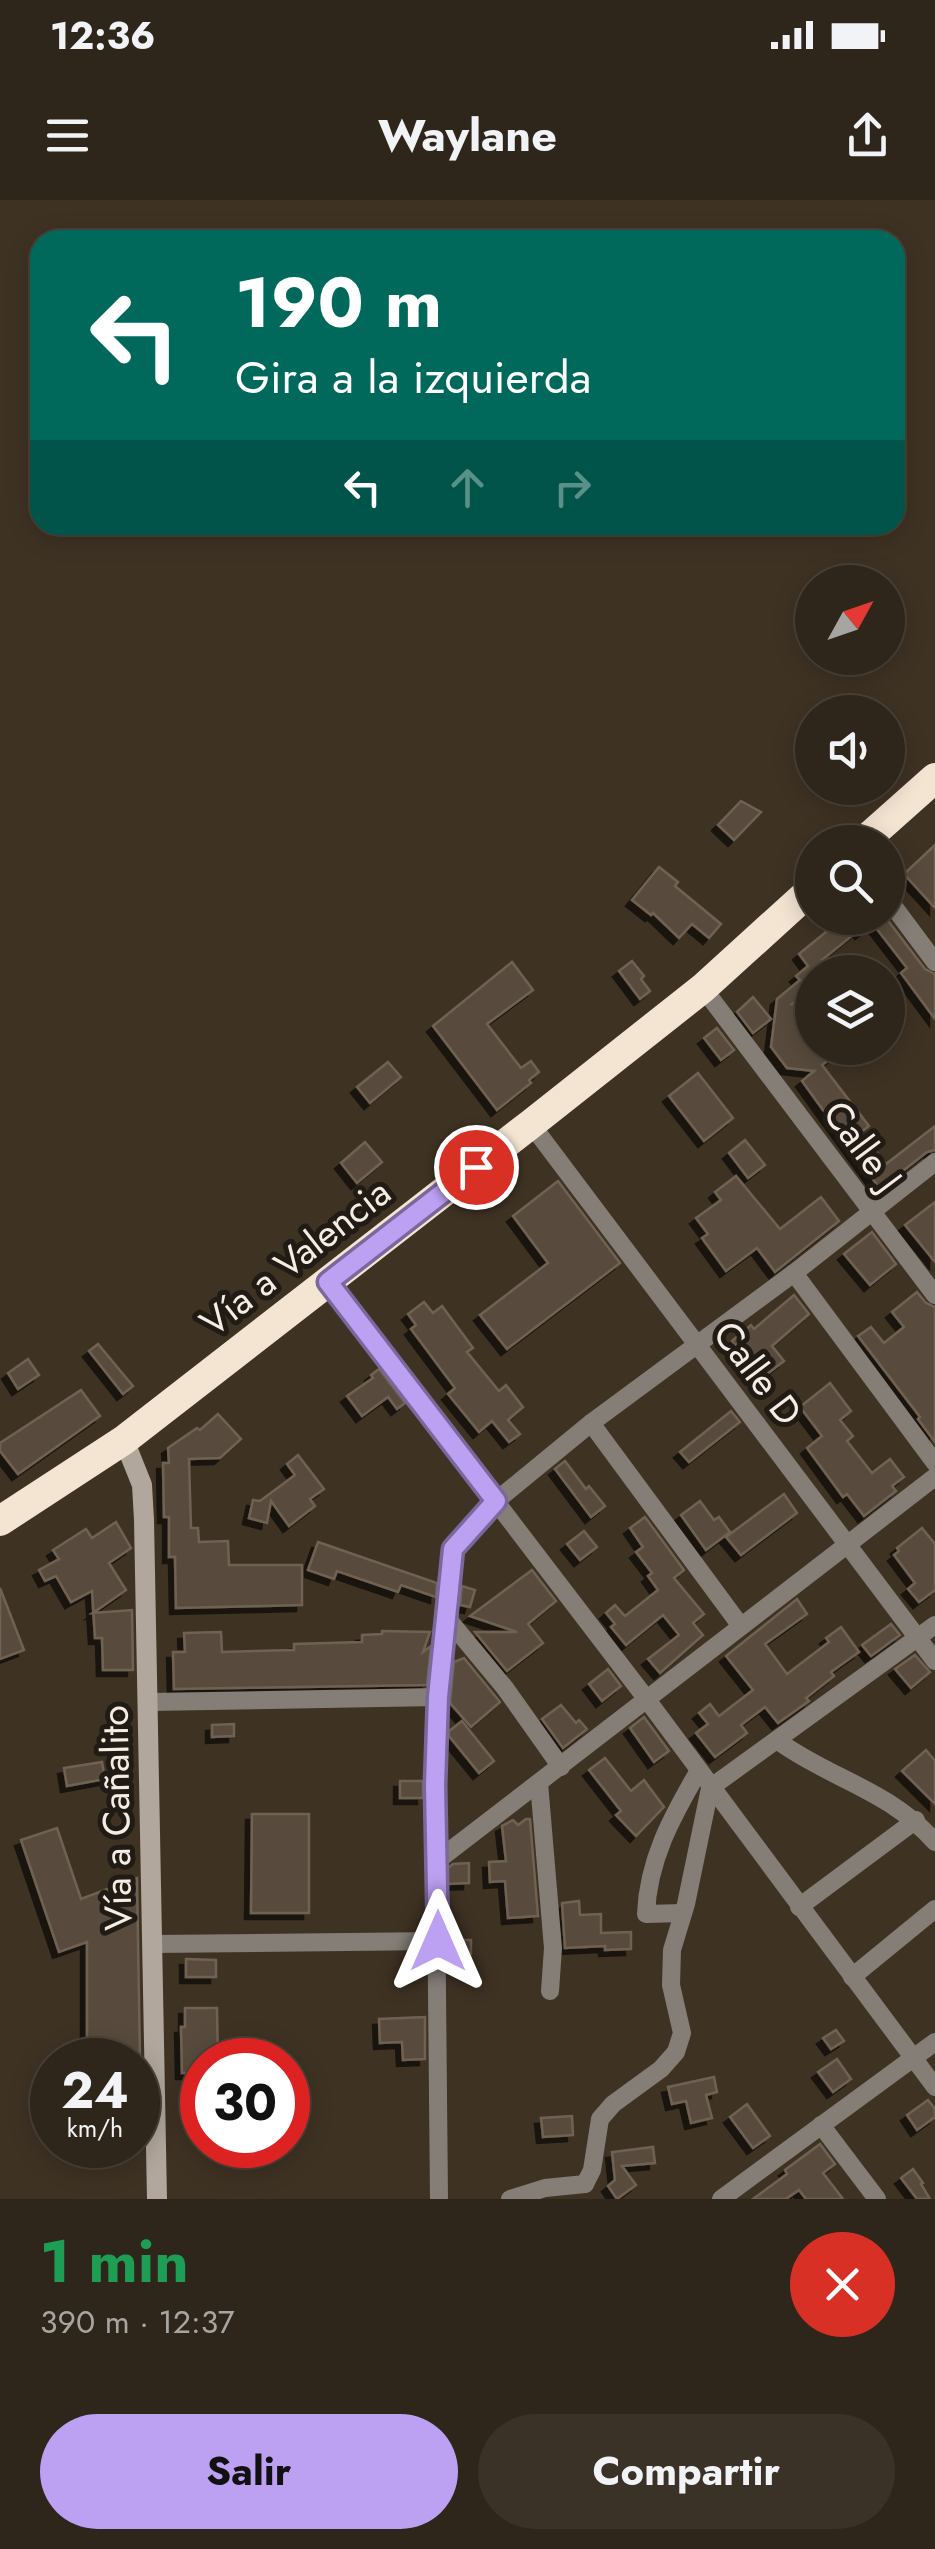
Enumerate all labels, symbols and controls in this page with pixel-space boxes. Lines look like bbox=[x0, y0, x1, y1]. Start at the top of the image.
text: 12:36 bbox=[50, 8, 156, 63]
text: Waylane bbox=[378, 103, 557, 168]
icon: menu bbox=[40, 108, 95, 163]
icon: share bbox=[840, 108, 895, 163]
text: 190 m bbox=[235, 252, 442, 353]
icon: left bbox=[70, 270, 200, 400]
text: Gira a la izquierda bbox=[235, 345, 591, 410]
icon: left bbox=[335, 460, 390, 515]
icon: ahead bbox=[440, 460, 495, 515]
icon: right bbox=[545, 460, 600, 515]
north arrow bbox=[795, 565, 905, 675]
map controls bbox=[795, 565, 905, 1065]
button: sound bbox=[795, 695, 905, 805]
button: search bbox=[795, 825, 905, 935]
button: layers bbox=[795, 955, 905, 1065]
street label: Calle J bbox=[810, 1089, 916, 1203]
pin bbox=[434, 1125, 519, 1210]
icon: arrive bbox=[449, 1140, 504, 1195]
street label: Vía a Valencia bbox=[188, 1165, 402, 1349]
street label: Calle D bbox=[700, 1309, 816, 1437]
street label: Vía a Cañalito bbox=[87, 1705, 145, 1931]
position arrow bbox=[386, 1889, 490, 1993]
speed limit sign: 30 bbox=[180, 2038, 310, 2168]
text: 24 bbox=[61, 2054, 129, 2127]
text: km/h bbox=[67, 2110, 123, 2146]
text: 1 min bbox=[40, 2218, 189, 2305]
button: close bbox=[790, 2232, 895, 2337]
text: 390 m · 12:37 bbox=[40, 2299, 234, 2345]
button: Salir bbox=[40, 2414, 458, 2529]
button: Compartir bbox=[478, 2414, 895, 2529]

